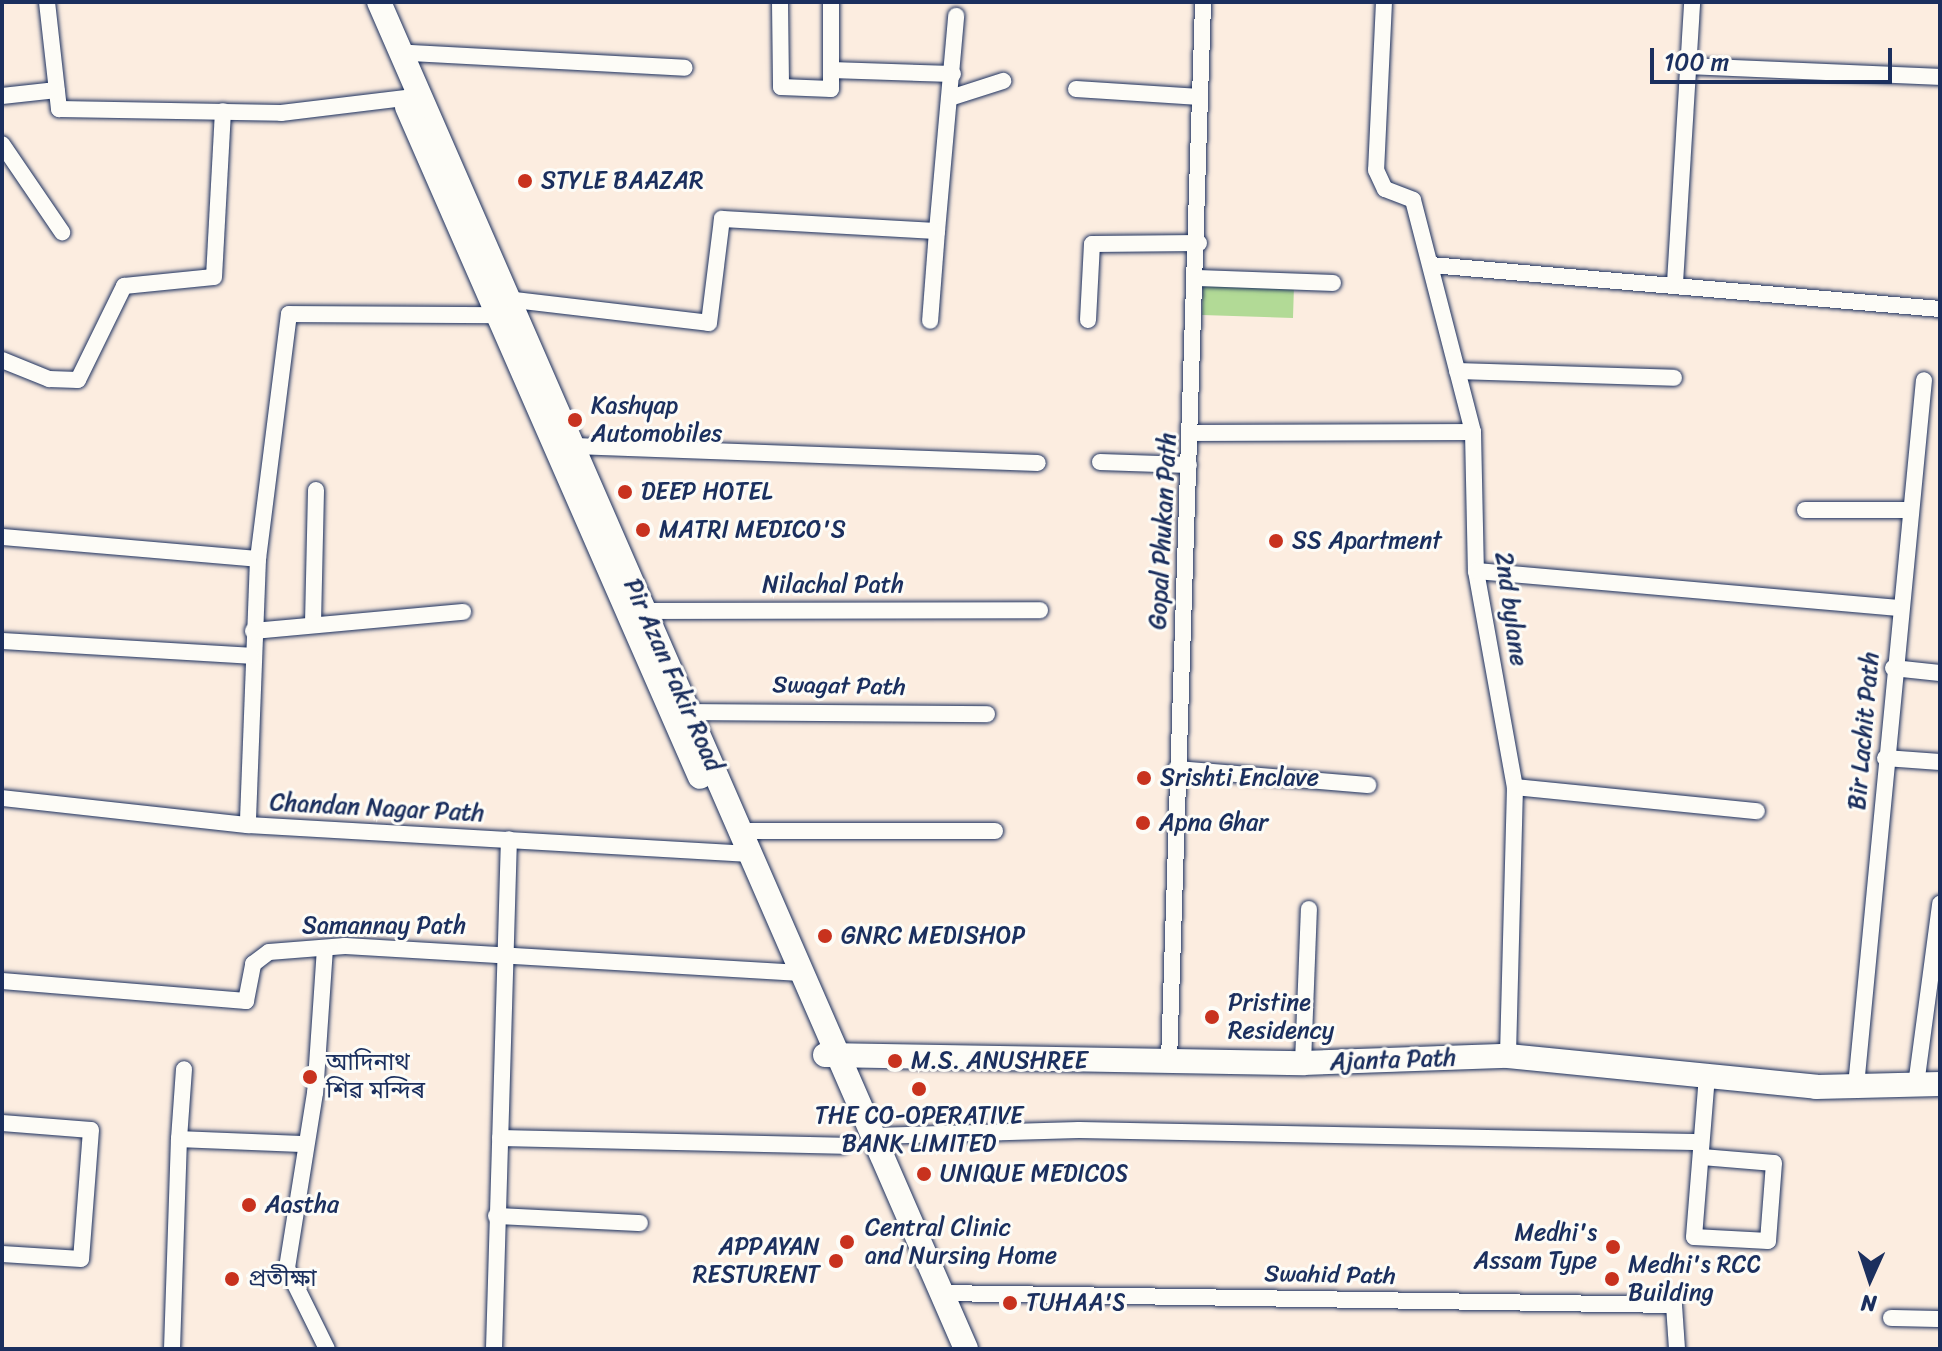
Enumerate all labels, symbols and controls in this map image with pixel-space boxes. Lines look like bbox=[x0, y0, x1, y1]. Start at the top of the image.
scale bar bbox=[1654, 32, 1896, 82]
text: 100 m bbox=[1664, 41, 1729, 83]
place label: STYLE BAAZAR bbox=[541, 167, 703, 195]
marker: STYLE BAAZAR bbox=[516, 172, 534, 190]
place label: Kashyap Automobiles bbox=[591, 392, 722, 448]
marker: Kashyap Automobiles bbox=[566, 411, 584, 429]
street label: Gopal Phukan Path bbox=[1143, 431, 1183, 631]
place label: DEEP HOTEL bbox=[641, 478, 772, 506]
marker: DEEP HOTEL bbox=[616, 483, 634, 501]
place label: MATRI MEDICO'S bbox=[659, 516, 844, 544]
marker: MATRI MEDICO'S bbox=[634, 521, 652, 539]
place label: SS Apartment bbox=[1292, 527, 1442, 555]
marker: SS Apartment bbox=[1267, 532, 1285, 550]
street label: 2nd bylane bbox=[1489, 550, 1533, 668]
street label: Nilachal Path bbox=[762, 571, 904, 599]
street label: Pir Azan Fakir Road bbox=[618, 574, 728, 776]
street label: Bir Lachit Path bbox=[1843, 651, 1885, 811]
street label: Swagat Path bbox=[772, 670, 906, 702]
place label: Srishti Enclave bbox=[1160, 764, 1319, 792]
marker: Srishti Enclave bbox=[1135, 769, 1153, 787]
street label: Chandan Nagar Path bbox=[269, 788, 485, 828]
place label: Apna Ghar bbox=[1159, 809, 1268, 837]
marker: Apna Ghar bbox=[1134, 814, 1152, 832]
street label: Samannay Path bbox=[302, 912, 466, 940]
place label: GNRC MEDISHOP bbox=[841, 922, 1022, 950]
marker: GNRC MEDISHOP bbox=[816, 927, 834, 945]
place label: Pristine Residency bbox=[1228, 989, 1334, 1045]
marker: Pristine Residency bbox=[1203, 1008, 1221, 1026]
street label: Ajanta Path bbox=[1329, 1043, 1457, 1077]
place label: M.S. ANUSHREE bbox=[911, 1047, 1088, 1075]
place label: আদিনাথ শিৱ মন্দিৰ bbox=[326, 1049, 425, 1105]
marker: M.S. ANUSHREE bbox=[886, 1052, 904, 1070]
marker: আদিনাথ শিৱ মন্দিৰ bbox=[301, 1068, 319, 1086]
marker: THE CO-OPERATIVE BANK LIMITED bbox=[910, 1080, 928, 1098]
place label: THE CO-OPERATIVE BANK LIMITED bbox=[813, 1102, 1025, 1158]
place label: UNIQUE MEDICOS bbox=[940, 1160, 1130, 1188]
marker: UNIQUE MEDICOS bbox=[915, 1165, 933, 1183]
place label: Aastha bbox=[265, 1191, 339, 1219]
marker: Aastha bbox=[240, 1196, 258, 1214]
place label: Central Clinic and Nursing Home bbox=[865, 1214, 1057, 1270]
place label: Medhi's Assam Type bbox=[1474, 1219, 1597, 1275]
marker: Central Clinic and Nursing Home bbox=[836, 1231, 858, 1253]
place label: APPAYAN RESTURENT bbox=[693, 1233, 820, 1289]
marker: Medhi's Assam Type bbox=[1604, 1238, 1622, 1256]
north arrow bbox=[1830, 1239, 1910, 1319]
place label: Medhi's RCC Building bbox=[1628, 1251, 1761, 1307]
marker: APPAYAN RESTURENT bbox=[827, 1252, 845, 1270]
street label: Swahid Path bbox=[1264, 1259, 1396, 1291]
place label: প্রতীক্ষা bbox=[248, 1265, 317, 1293]
marker: প্রতীক্ষা bbox=[223, 1270, 241, 1288]
marker: Medhi's RCC Building bbox=[1603, 1270, 1621, 1288]
text: N bbox=[1860, 1284, 1877, 1323]
place label: TUHAA'S bbox=[1026, 1289, 1125, 1317]
marker: TUHAA'S bbox=[1001, 1294, 1019, 1312]

